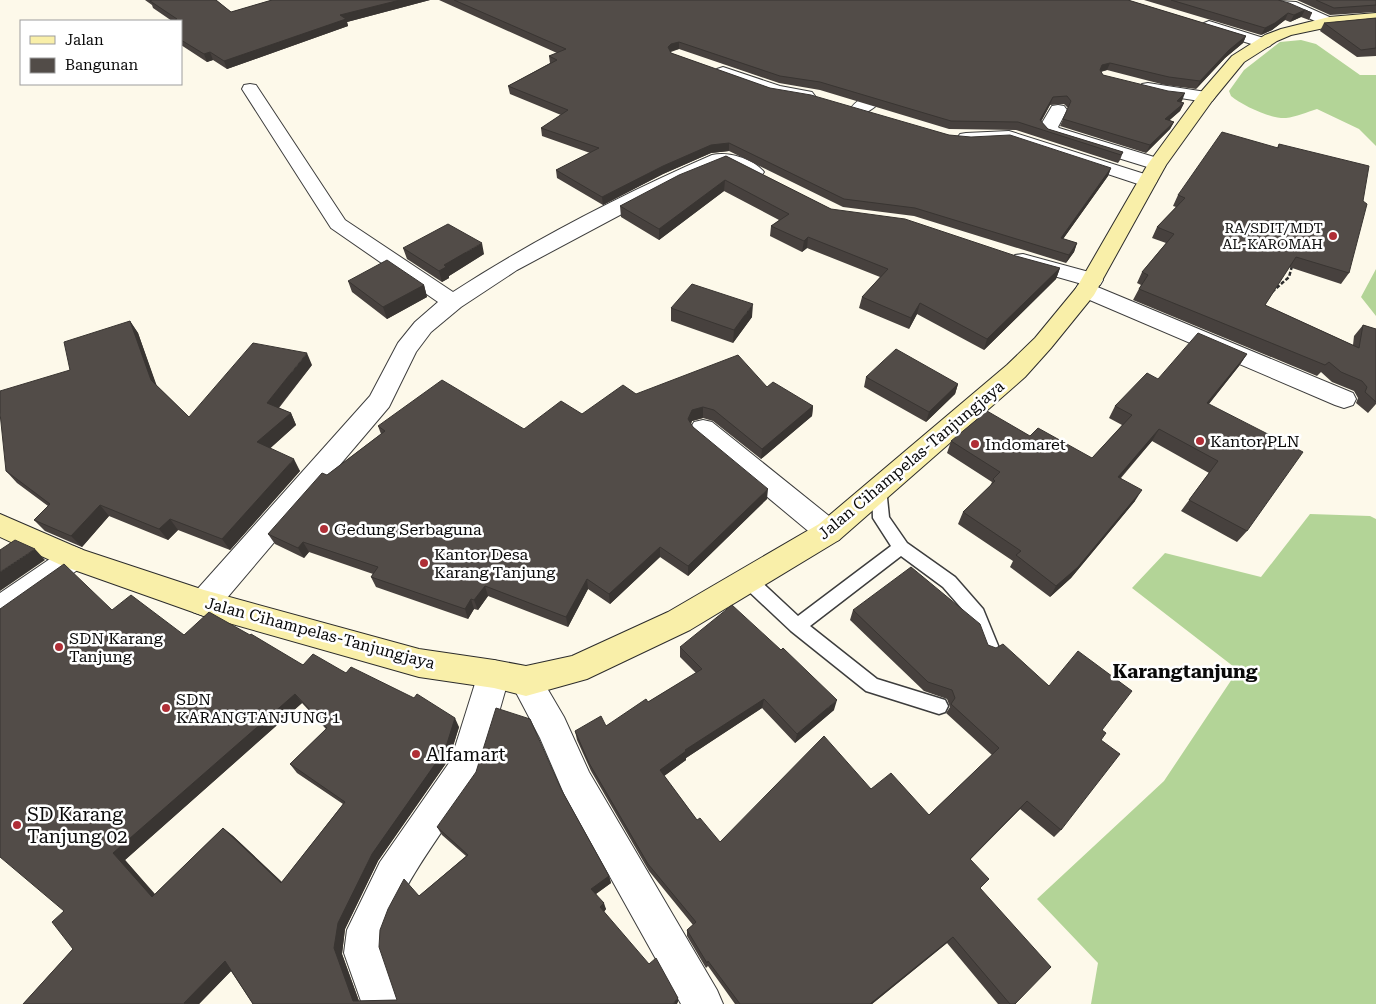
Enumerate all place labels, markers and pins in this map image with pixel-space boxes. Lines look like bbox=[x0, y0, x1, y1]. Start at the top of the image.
place label: RA/SDIT/MDT AL-KAROMAH bbox=[1222, 220, 1323, 252]
marker: RA/SDIT/MDT AL-KAROMAH bbox=[1327, 230, 1339, 242]
place label: Kantor PLN bbox=[1210, 432, 1300, 451]
place label: Indomaret bbox=[985, 435, 1066, 454]
marker: Kantor PLN bbox=[1194, 435, 1206, 447]
marker: Indomaret bbox=[969, 438, 981, 450]
place label: Gedung Serbaguna bbox=[334, 520, 482, 539]
marker: Gedung Serbaguna bbox=[318, 523, 330, 535]
place label: Kantor Desa Karang Tanjung bbox=[434, 545, 556, 582]
marker: Kantor Desa Karang Tanjung bbox=[418, 557, 430, 569]
place label: SDN Karang Tanjung bbox=[69, 629, 164, 666]
marker: SDN Karang Tanjung bbox=[53, 641, 65, 653]
place label: SDN KARANGTANJUNG 1 bbox=[176, 690, 341, 727]
marker: SDN KARANGTANJUNG 1 bbox=[160, 702, 172, 714]
place label: Alfamart bbox=[426, 743, 506, 766]
marker: Alfamart bbox=[410, 748, 422, 760]
place label: SD Karang Tanjung 02 bbox=[27, 803, 128, 848]
marker: SD Karang Tanjung 02 bbox=[11, 819, 23, 831]

